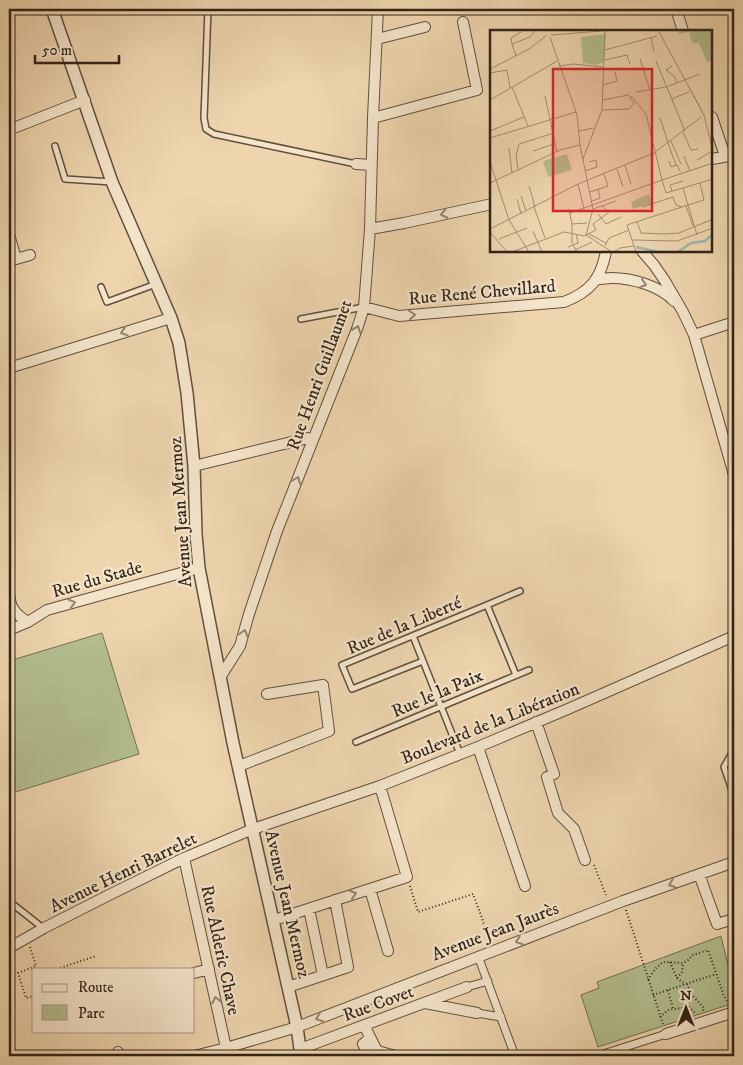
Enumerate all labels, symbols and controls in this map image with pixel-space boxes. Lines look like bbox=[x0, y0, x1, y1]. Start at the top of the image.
inset map bbox=[490, 30, 713, 252]
scale bar bbox=[35, 32, 119, 64]
text: 50 m bbox=[42, 41, 72, 60]
one-way arrow bbox=[440, 208, 449, 219]
street label: Rue René Chevillard bbox=[408, 276, 556, 310]
one-way arrow bbox=[639, 279, 647, 289]
street label: Rue Henri Guillaumet bbox=[282, 297, 357, 454]
one-way arrow bbox=[408, 310, 416, 321]
one-way arrow bbox=[351, 325, 361, 334]
one-way arrow bbox=[121, 327, 129, 337]
street label: Avenue Jean Mermoz bbox=[165, 435, 197, 588]
one-way arrow bbox=[291, 476, 302, 485]
street label: Rue du Stade bbox=[50, 557, 145, 603]
street label: Rue de la Liberté bbox=[344, 592, 466, 660]
one-way arrow bbox=[68, 598, 76, 608]
one-way arrow bbox=[238, 630, 248, 638]
street label: Rue le la Paix bbox=[388, 665, 487, 723]
street label: Boulevard de la Libération bbox=[398, 678, 583, 770]
street label: Avenue Henri Barrelet bbox=[46, 828, 201, 918]
street label: Avenue Jean Mermoz bbox=[259, 828, 315, 981]
one-way arrow bbox=[668, 878, 676, 888]
street label: Rue Alderic Chave bbox=[195, 883, 245, 1017]
one-way arrow bbox=[349, 890, 357, 900]
street label: Avenue Jean Jaurès bbox=[429, 898, 562, 966]
one-way arrow bbox=[516, 935, 524, 945]
legend bbox=[32, 968, 195, 1032]
text: Route bbox=[78, 978, 113, 997]
street label: Rue Covet bbox=[340, 981, 417, 1027]
north arrow bbox=[660, 982, 710, 1032]
text: N bbox=[680, 987, 692, 1005]
one-way arrow bbox=[211, 996, 222, 1005]
text: Parc bbox=[78, 1004, 106, 1023]
one-way arrow bbox=[315, 1012, 324, 1022]

